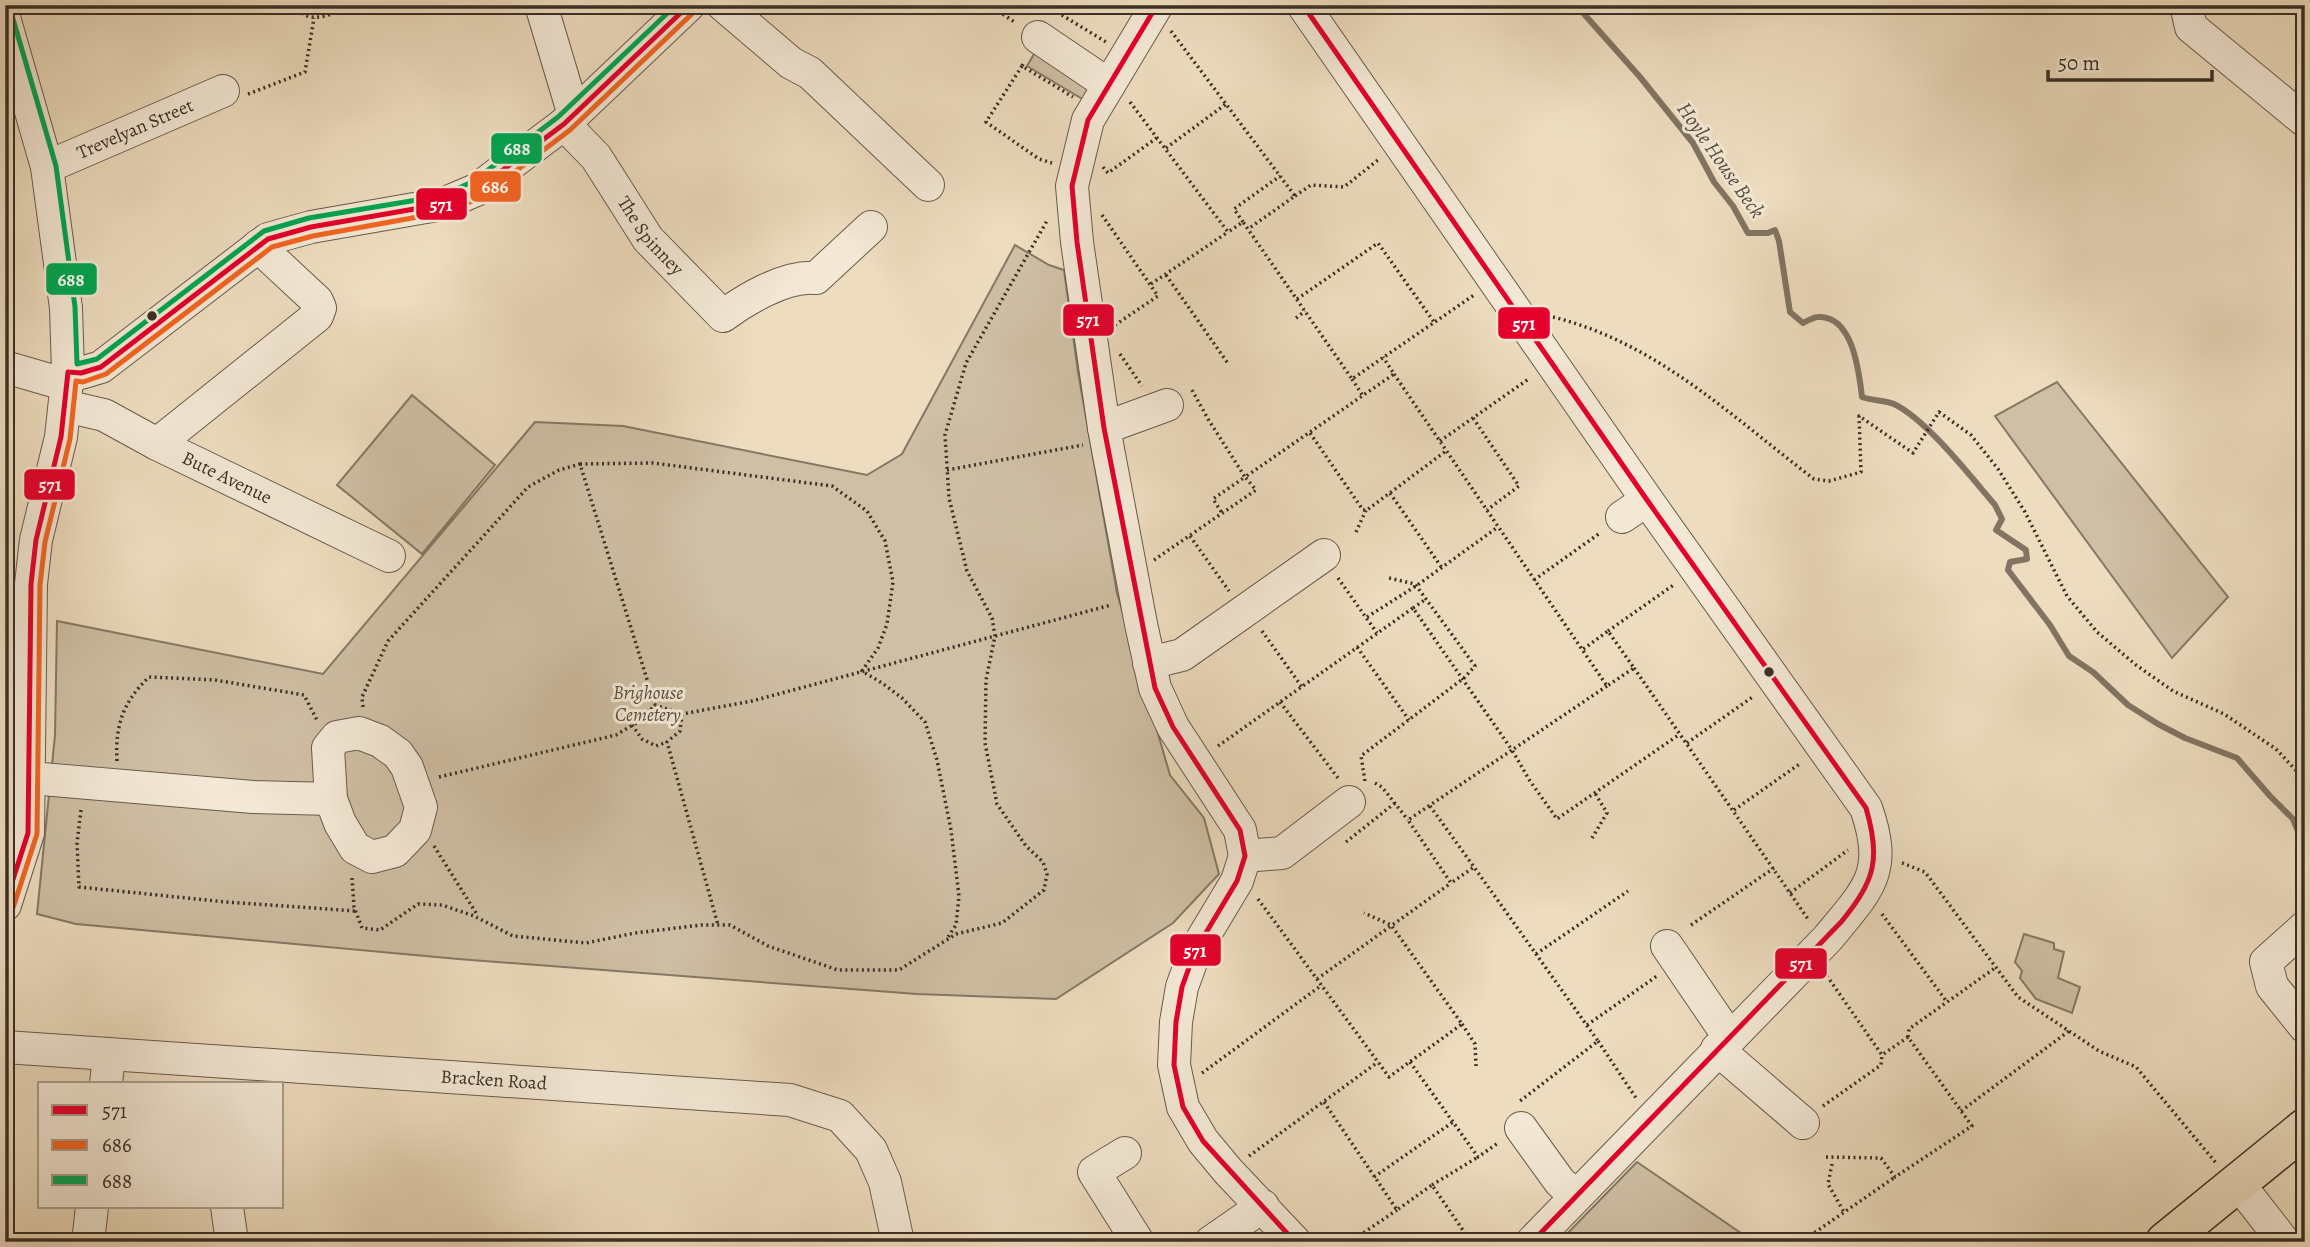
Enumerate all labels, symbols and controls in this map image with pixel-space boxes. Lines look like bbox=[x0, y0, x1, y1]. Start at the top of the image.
scale bar bbox=[2048, 38, 2212, 82]
text: 50 m bbox=[2058, 49, 2100, 77]
street label: Trevelyan Street bbox=[73, 92, 198, 166]
water label: Hoyle House Beck bbox=[1670, 96, 1772, 224]
line badge: 688 bbox=[490, 132, 543, 165]
text: 688 bbox=[503, 136, 531, 162]
line badge: 686 bbox=[469, 170, 522, 203]
text: 686 bbox=[482, 174, 509, 200]
line badge: 571 bbox=[415, 187, 468, 221]
street label: The Spinney bbox=[611, 191, 690, 281]
text: 571 bbox=[429, 192, 453, 218]
line badge: 688 bbox=[45, 262, 98, 296]
text: 688 bbox=[57, 267, 85, 293]
line badge: 571 bbox=[1062, 303, 1115, 337]
line badge: 571 bbox=[1497, 306, 1551, 340]
text: 571 bbox=[1076, 307, 1100, 333]
unlabelled marker bbox=[145, 309, 159, 323]
text: 571 bbox=[1512, 311, 1536, 337]
street label: Bute Avenue bbox=[178, 445, 276, 510]
line badge: 571 bbox=[23, 468, 76, 501]
text: 571 bbox=[38, 472, 62, 498]
unlabelled marker bbox=[1762, 665, 1776, 679]
park label: Brighouse Cemetery bbox=[613, 680, 683, 728]
line badge: 571 bbox=[1169, 933, 1222, 967]
text: 571 bbox=[1183, 938, 1207, 964]
line badge: 571 bbox=[1774, 947, 1828, 980]
text: 571 bbox=[1789, 951, 1813, 977]
street label: Bracken Road bbox=[440, 1063, 549, 1097]
legend bbox=[38, 1082, 284, 1208]
text: 571 bbox=[102, 1097, 127, 1125]
text: 686 bbox=[102, 1131, 132, 1159]
text: 688 bbox=[102, 1167, 132, 1195]

